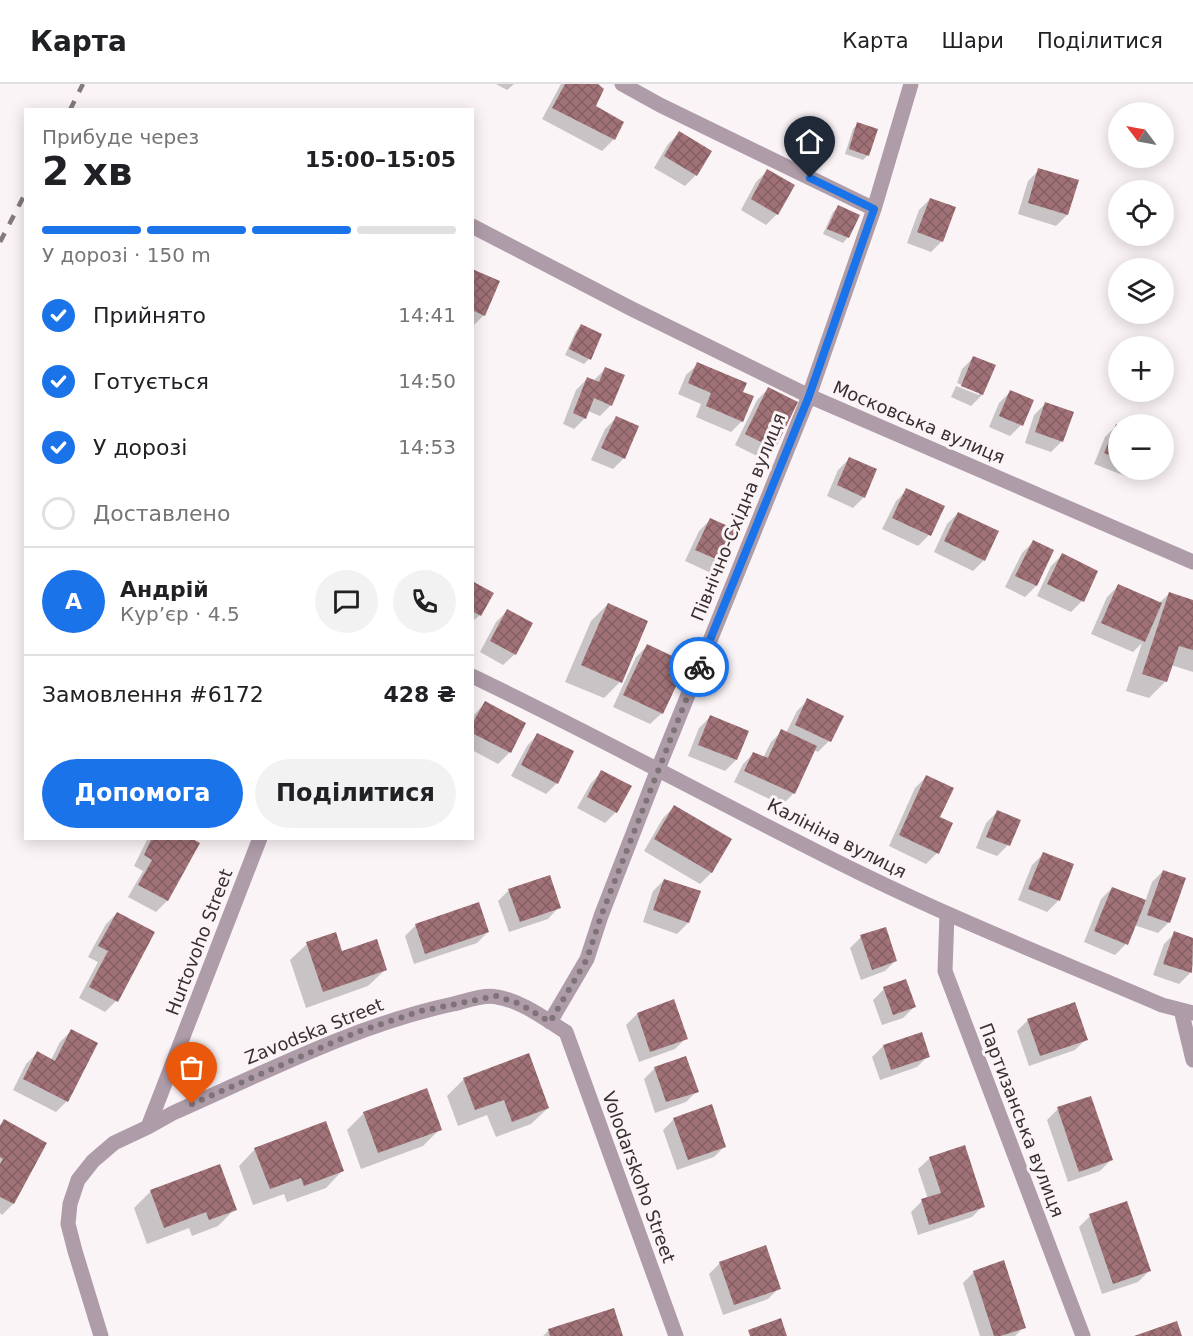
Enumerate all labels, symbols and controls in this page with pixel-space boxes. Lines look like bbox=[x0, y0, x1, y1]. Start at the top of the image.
text: Карта bbox=[30, 25, 127, 58]
text: Карта bbox=[842, 29, 909, 53]
text: Шари bbox=[942, 29, 1004, 53]
text: Поділитися bbox=[1037, 29, 1163, 53]
north arrow bbox=[1108, 102, 1174, 168]
map controls bbox=[1108, 102, 1174, 480]
pin bbox=[784, 116, 835, 178]
text: Прибуде через bbox=[42, 125, 199, 149]
icon: home bbox=[793, 125, 826, 158]
text: 15:00–15:05 bbox=[305, 147, 456, 172]
text: 2 хв bbox=[42, 149, 133, 194]
button: locate bbox=[1108, 180, 1174, 246]
text: У дорозі · 150 m bbox=[42, 243, 211, 267]
button: layers bbox=[1108, 258, 1174, 324]
icon: check bbox=[42, 299, 75, 332]
text: Прийнято bbox=[93, 303, 206, 328]
text: 14:41 bbox=[398, 303, 456, 327]
button: + bbox=[1108, 336, 1174, 402]
icon: check bbox=[42, 365, 75, 398]
text: Готується bbox=[93, 369, 209, 394]
text: 14:50 bbox=[398, 369, 456, 393]
street label: Московська вулиця bbox=[830, 376, 1008, 468]
street label: Північно-Східна вулиця bbox=[687, 410, 789, 624]
button: − bbox=[1108, 414, 1174, 480]
icon: check bbox=[42, 431, 75, 464]
text: У дорозі bbox=[93, 435, 187, 460]
text: 14:53 bbox=[398, 435, 456, 459]
text: Доставлено bbox=[93, 501, 230, 526]
button: chat bbox=[315, 570, 378, 633]
button: phone bbox=[393, 570, 456, 633]
text: Андрій bbox=[120, 577, 209, 602]
text: А bbox=[65, 589, 82, 614]
text: Кур’єр · 4.5 bbox=[120, 602, 240, 626]
courier bbox=[669, 637, 729, 697]
icon: bike bbox=[683, 651, 716, 684]
text: Замовлення #6172 bbox=[42, 682, 264, 707]
text: 428 ₴ bbox=[384, 682, 456, 707]
button: Допомога bbox=[42, 759, 243, 828]
button: Поділитися bbox=[255, 759, 456, 828]
street label: Калініна вулиця bbox=[764, 794, 910, 882]
street label: Hurtovoho Street bbox=[161, 866, 237, 1018]
street label: Zavodska Street bbox=[242, 994, 386, 1068]
street label: Партизанська вулиця bbox=[975, 1020, 1069, 1220]
pin bbox=[166, 1042, 217, 1104]
icon: bag bbox=[175, 1051, 208, 1084]
street label: Volodarskoho Street bbox=[598, 1088, 680, 1266]

